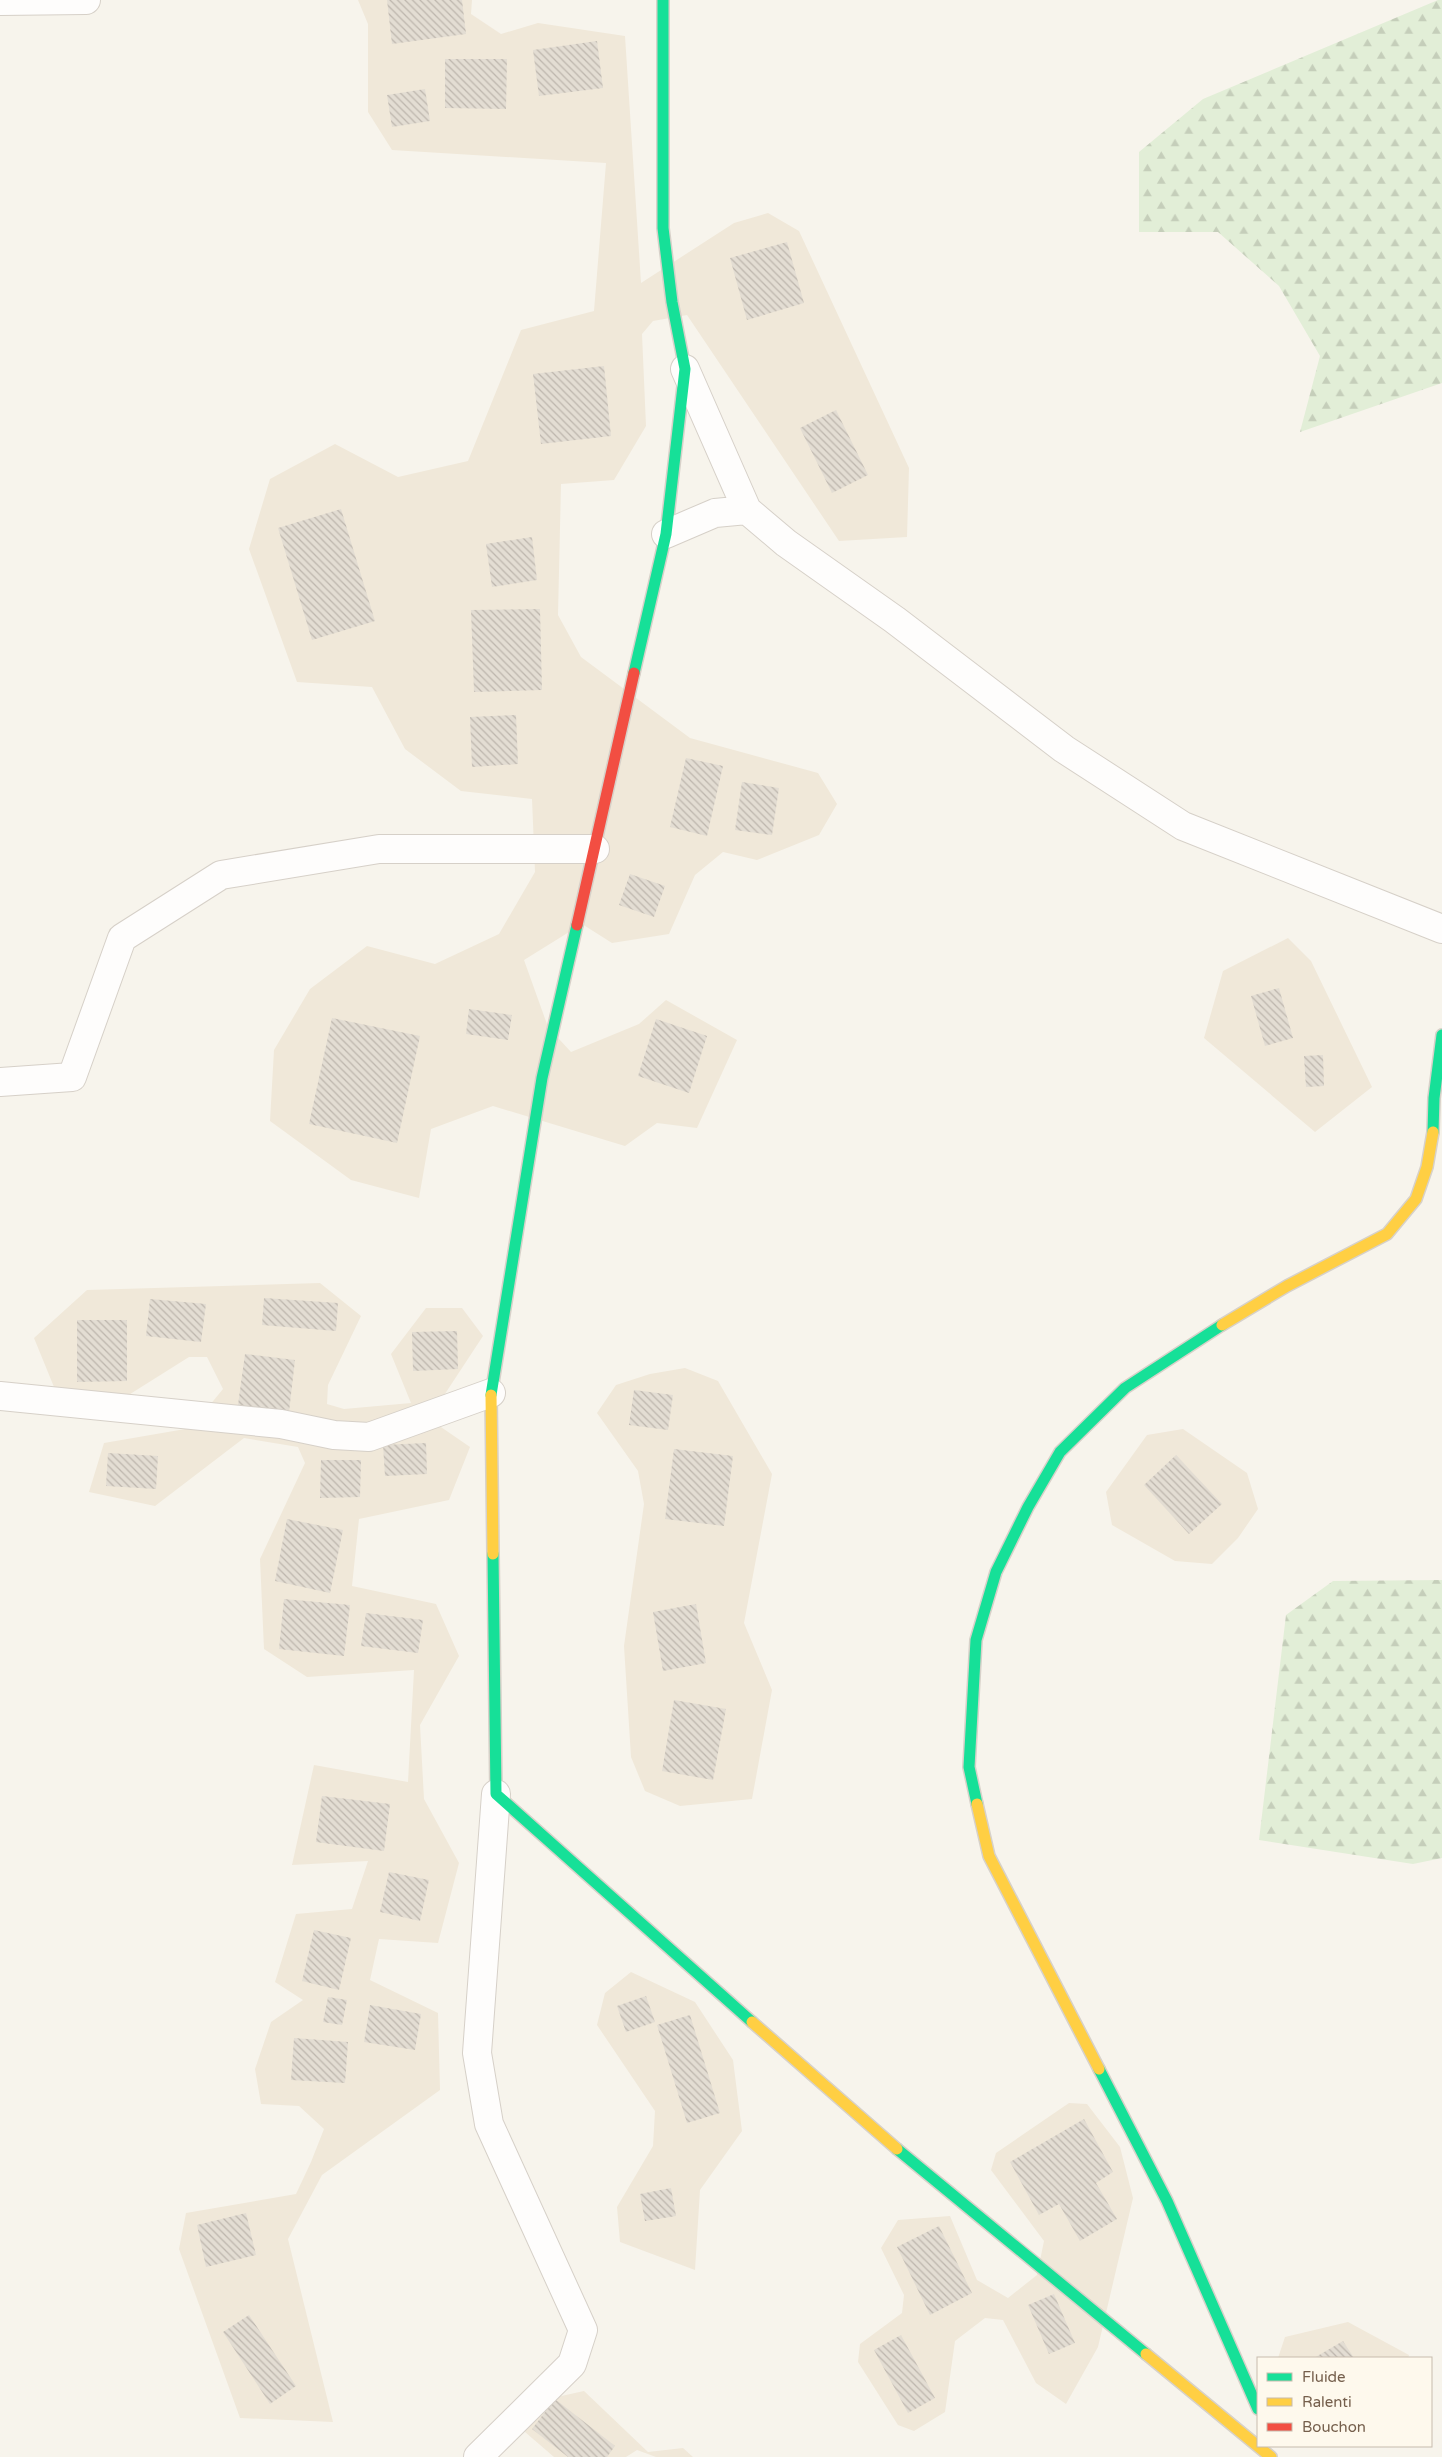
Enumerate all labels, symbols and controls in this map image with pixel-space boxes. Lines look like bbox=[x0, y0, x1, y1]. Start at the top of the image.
legend bbox=[1257, 2357, 1432, 2447]
text: Fluide bbox=[1302, 2368, 1346, 2386]
text: Ralenti bbox=[1302, 2393, 1352, 2411]
text: Bouchon bbox=[1302, 2418, 1366, 2436]

